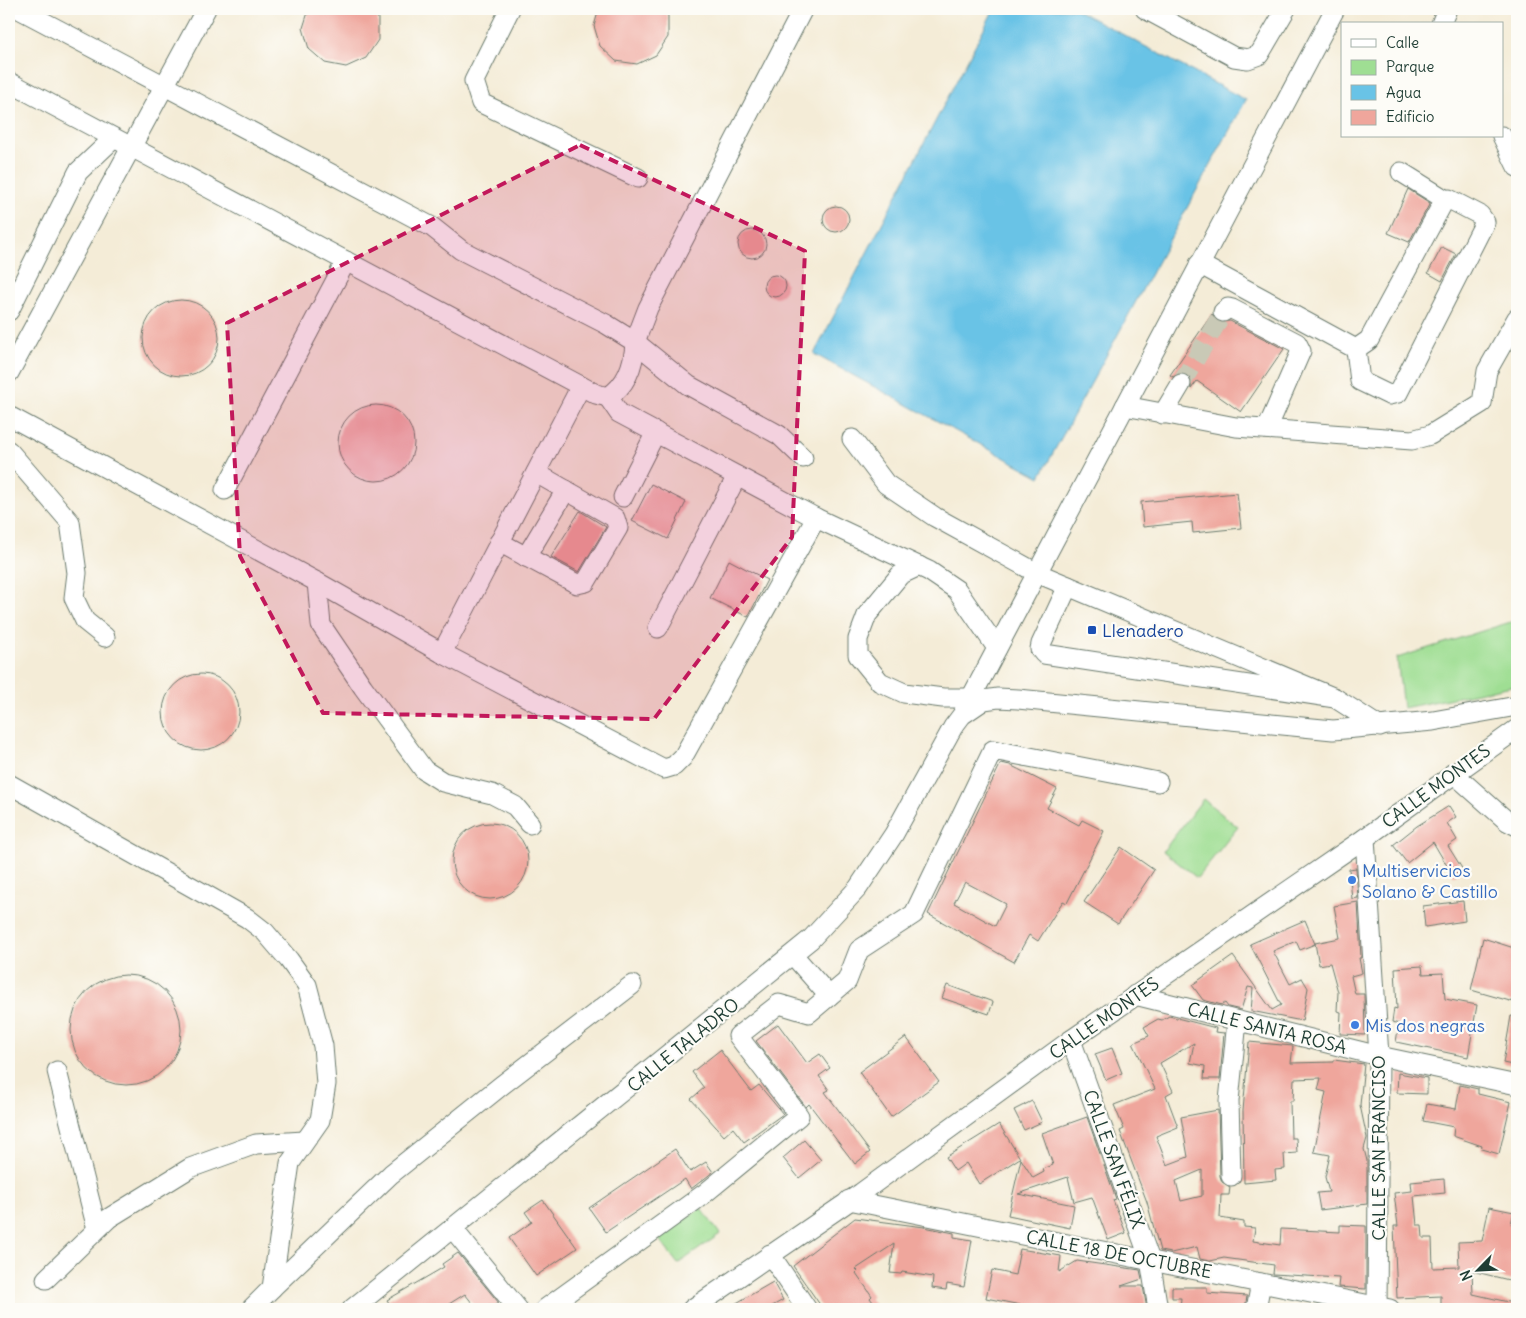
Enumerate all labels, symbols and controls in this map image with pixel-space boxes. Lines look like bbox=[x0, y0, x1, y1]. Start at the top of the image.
legend bbox=[1341, 22, 1504, 138]
text: Calle bbox=[1386, 33, 1419, 52]
text: Parque bbox=[1386, 57, 1434, 76]
text: Agua bbox=[1386, 83, 1422, 102]
text: Edificio bbox=[1386, 107, 1434, 126]
place label: Llenadero bbox=[1102, 619, 1184, 642]
marker: Llenadero bbox=[1086, 624, 1098, 636]
street label: CALLE MONTES bbox=[1377, 739, 1495, 833]
place label: Multiservicios Solano & Castillo bbox=[1362, 859, 1498, 903]
marker: Multiservicios Solano & Castillo bbox=[1346, 874, 1358, 886]
street label: CALLE MONTES bbox=[1045, 972, 1163, 1064]
street label: CALLE TALADRO bbox=[622, 993, 744, 1097]
street label: CALLE SANTA ROSA bbox=[1185, 997, 1349, 1059]
place label: Mis dos negras bbox=[1365, 1014, 1485, 1037]
marker: Mis dos negras bbox=[1349, 1019, 1361, 1031]
street label: CALLE SAN FRANCISO bbox=[1367, 1055, 1390, 1241]
street label: CALLE SAN FÉLIX bbox=[1078, 1087, 1150, 1232]
street label: CALLE 18 DE OCTUBRE bbox=[1024, 1225, 1214, 1283]
north arrow bbox=[1454, 1246, 1504, 1296]
text: N bbox=[1456, 1267, 1476, 1283]

